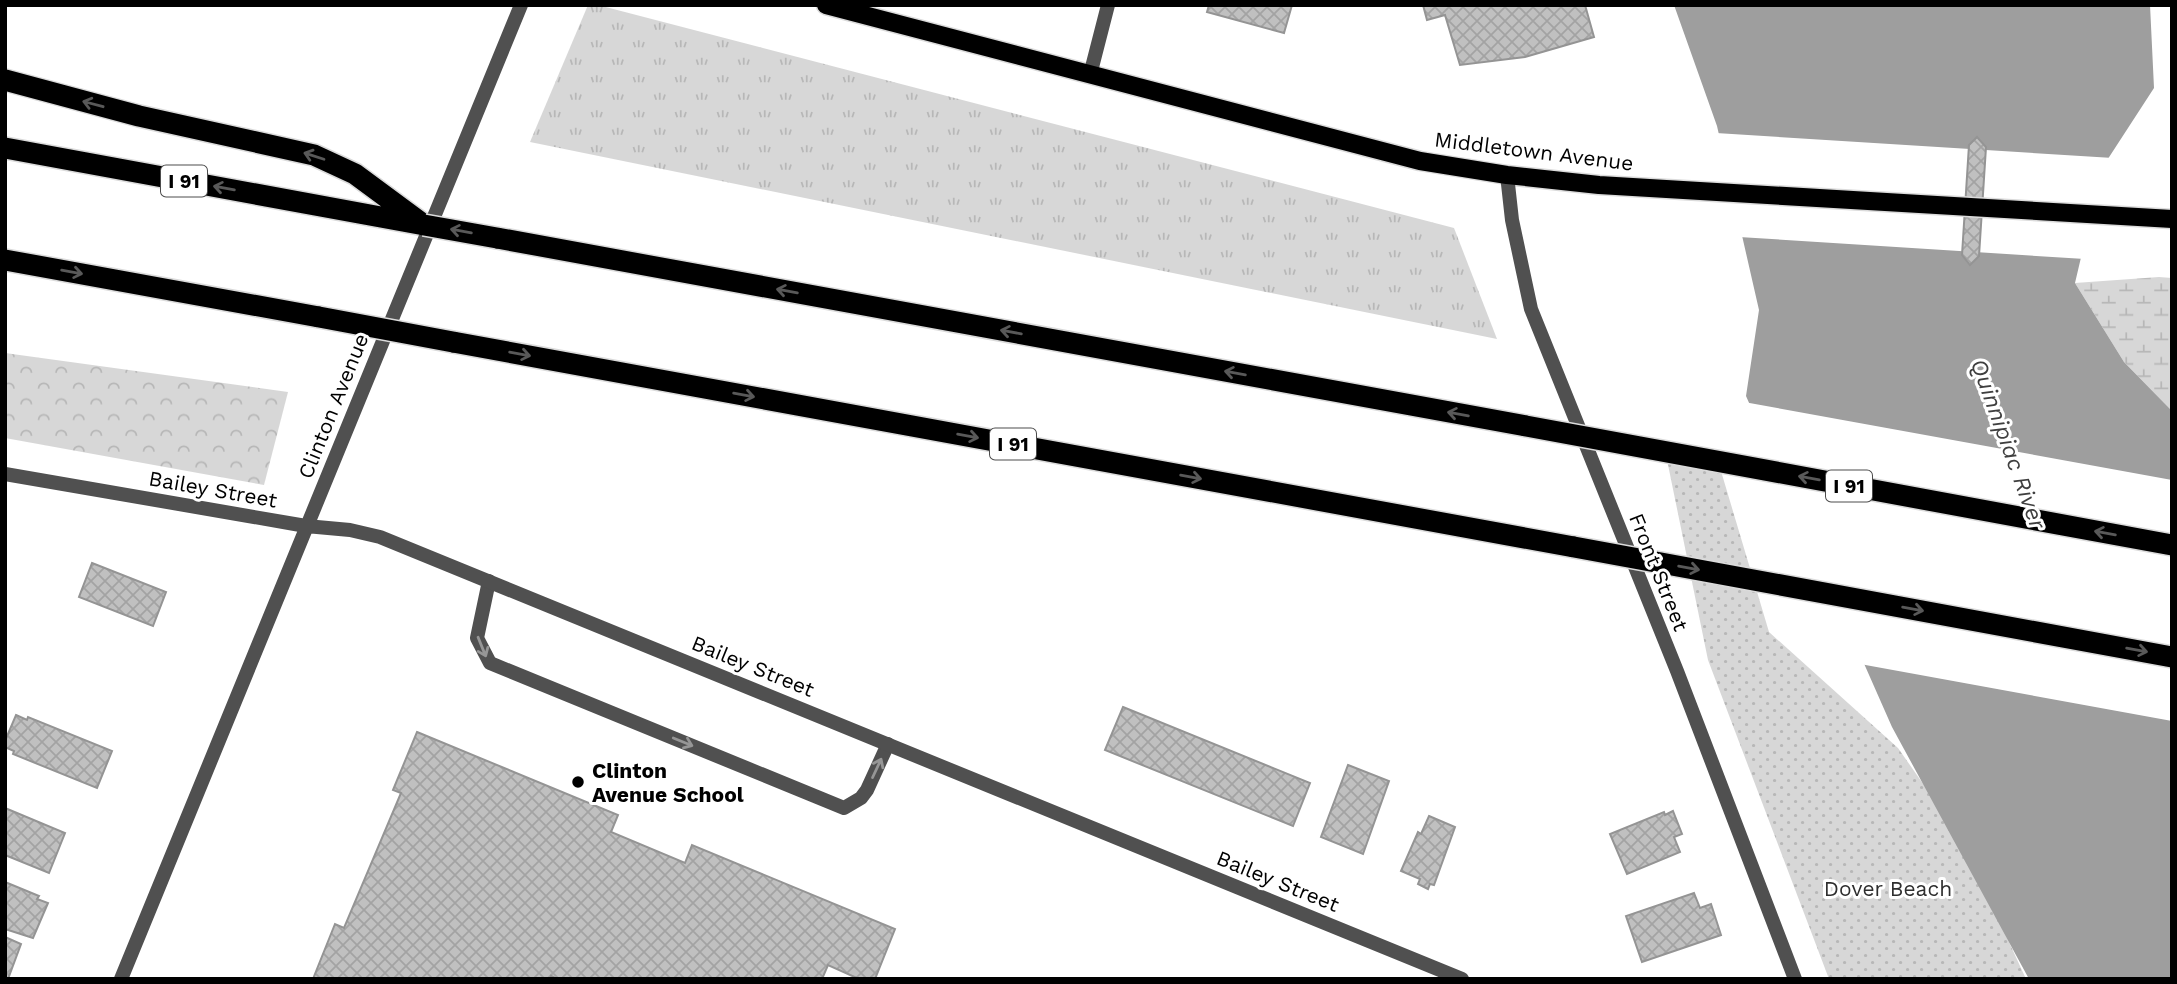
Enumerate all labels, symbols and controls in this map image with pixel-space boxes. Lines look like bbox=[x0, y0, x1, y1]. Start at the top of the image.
one-way arrow bbox=[82, 97, 105, 110]
street label: Middletown Avenue bbox=[1433, 126, 1635, 176]
one-way arrow bbox=[304, 149, 326, 161]
road number: I 91 bbox=[161, 166, 207, 196]
one-way arrow bbox=[213, 181, 236, 194]
one-way arrow bbox=[450, 224, 473, 237]
one-way arrow bbox=[60, 266, 83, 279]
one-way arrow bbox=[776, 284, 799, 297]
one-way arrow bbox=[1000, 325, 1023, 338]
street label: Clinton Avenue bbox=[293, 330, 373, 482]
one-way arrow bbox=[508, 348, 531, 361]
water label: Quinnipiac River bbox=[1965, 355, 2052, 534]
one-way arrow bbox=[1224, 366, 1247, 379]
one-way arrow bbox=[732, 389, 755, 402]
one-way arrow bbox=[1447, 407, 1470, 420]
road number: I 91 bbox=[990, 428, 1036, 460]
one-way arrow bbox=[956, 430, 979, 443]
street label: Bailey Street bbox=[147, 465, 279, 513]
one-way arrow bbox=[1179, 471, 1202, 484]
one-way arrow bbox=[1798, 471, 1821, 485]
road number: I 91 bbox=[1826, 471, 1872, 502]
street label: Front Street bbox=[1624, 509, 1694, 635]
one-way arrow bbox=[2094, 526, 2117, 539]
one-way arrow bbox=[1677, 562, 1700, 576]
one-way arrow bbox=[1901, 603, 1924, 616]
street label: Bailey Street bbox=[688, 630, 818, 702]
one-way arrow bbox=[477, 636, 490, 657]
one-way arrow bbox=[2125, 644, 2148, 657]
one-way arrow bbox=[672, 737, 694, 750]
one-way arrow bbox=[871, 757, 884, 779]
place label: Clinton Avenue School bbox=[592, 758, 744, 807]
marker: Clinton Avenue School bbox=[570, 774, 586, 790]
street label: Bailey Street bbox=[1213, 845, 1343, 917]
park label: Dover Beach bbox=[1824, 876, 1952, 901]

